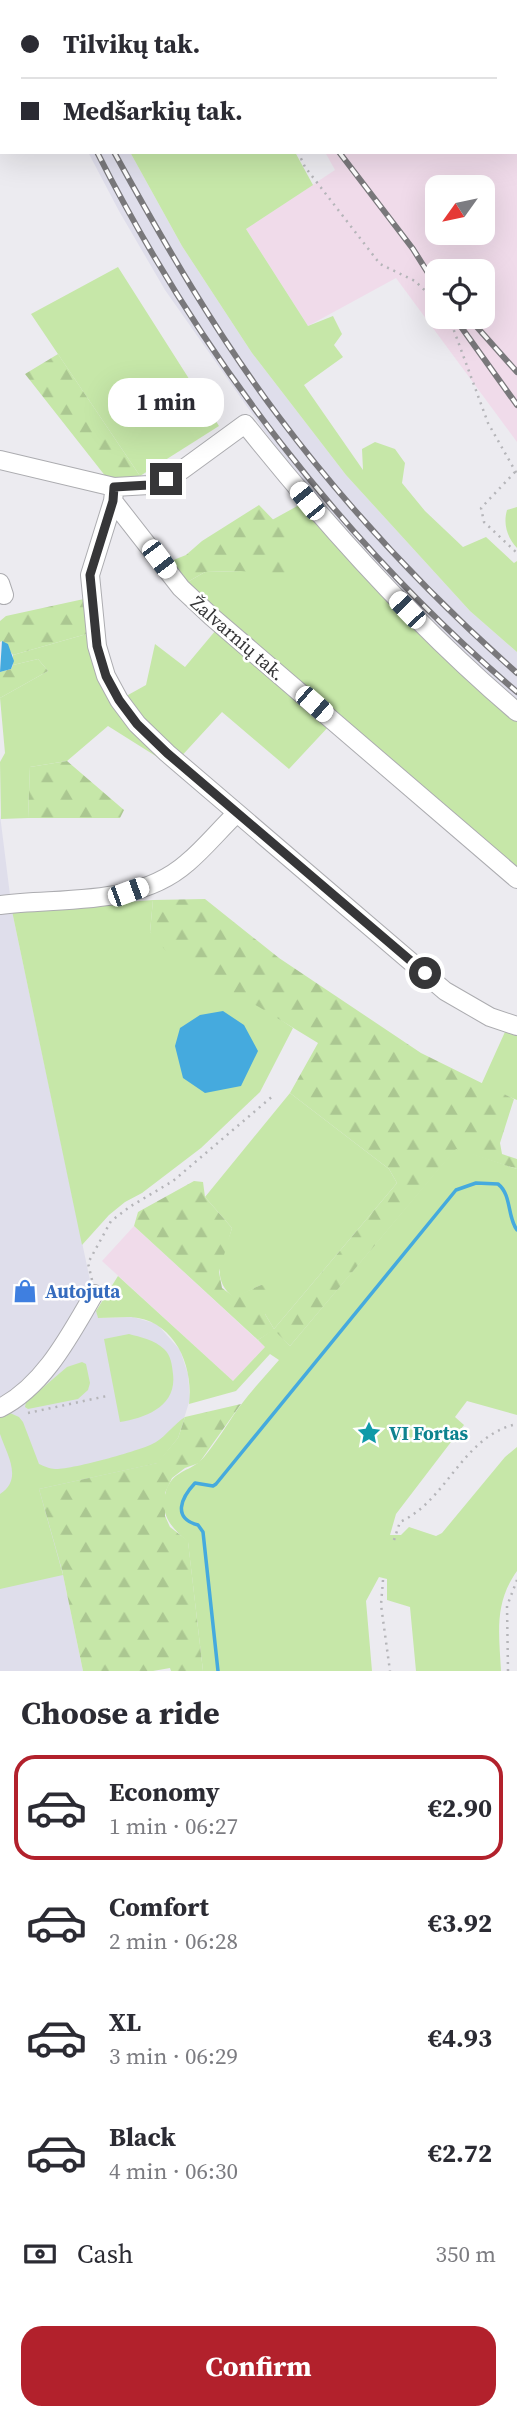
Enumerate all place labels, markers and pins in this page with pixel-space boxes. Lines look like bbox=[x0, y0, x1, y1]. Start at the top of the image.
shop icon: Autojuta bbox=[11, 1277, 39, 1305]
place label: Autojuta bbox=[45, 1278, 121, 1304]
place icon: VI Fortas bbox=[355, 1419, 383, 1447]
place label: VI Fortas bbox=[389, 1420, 469, 1446]

